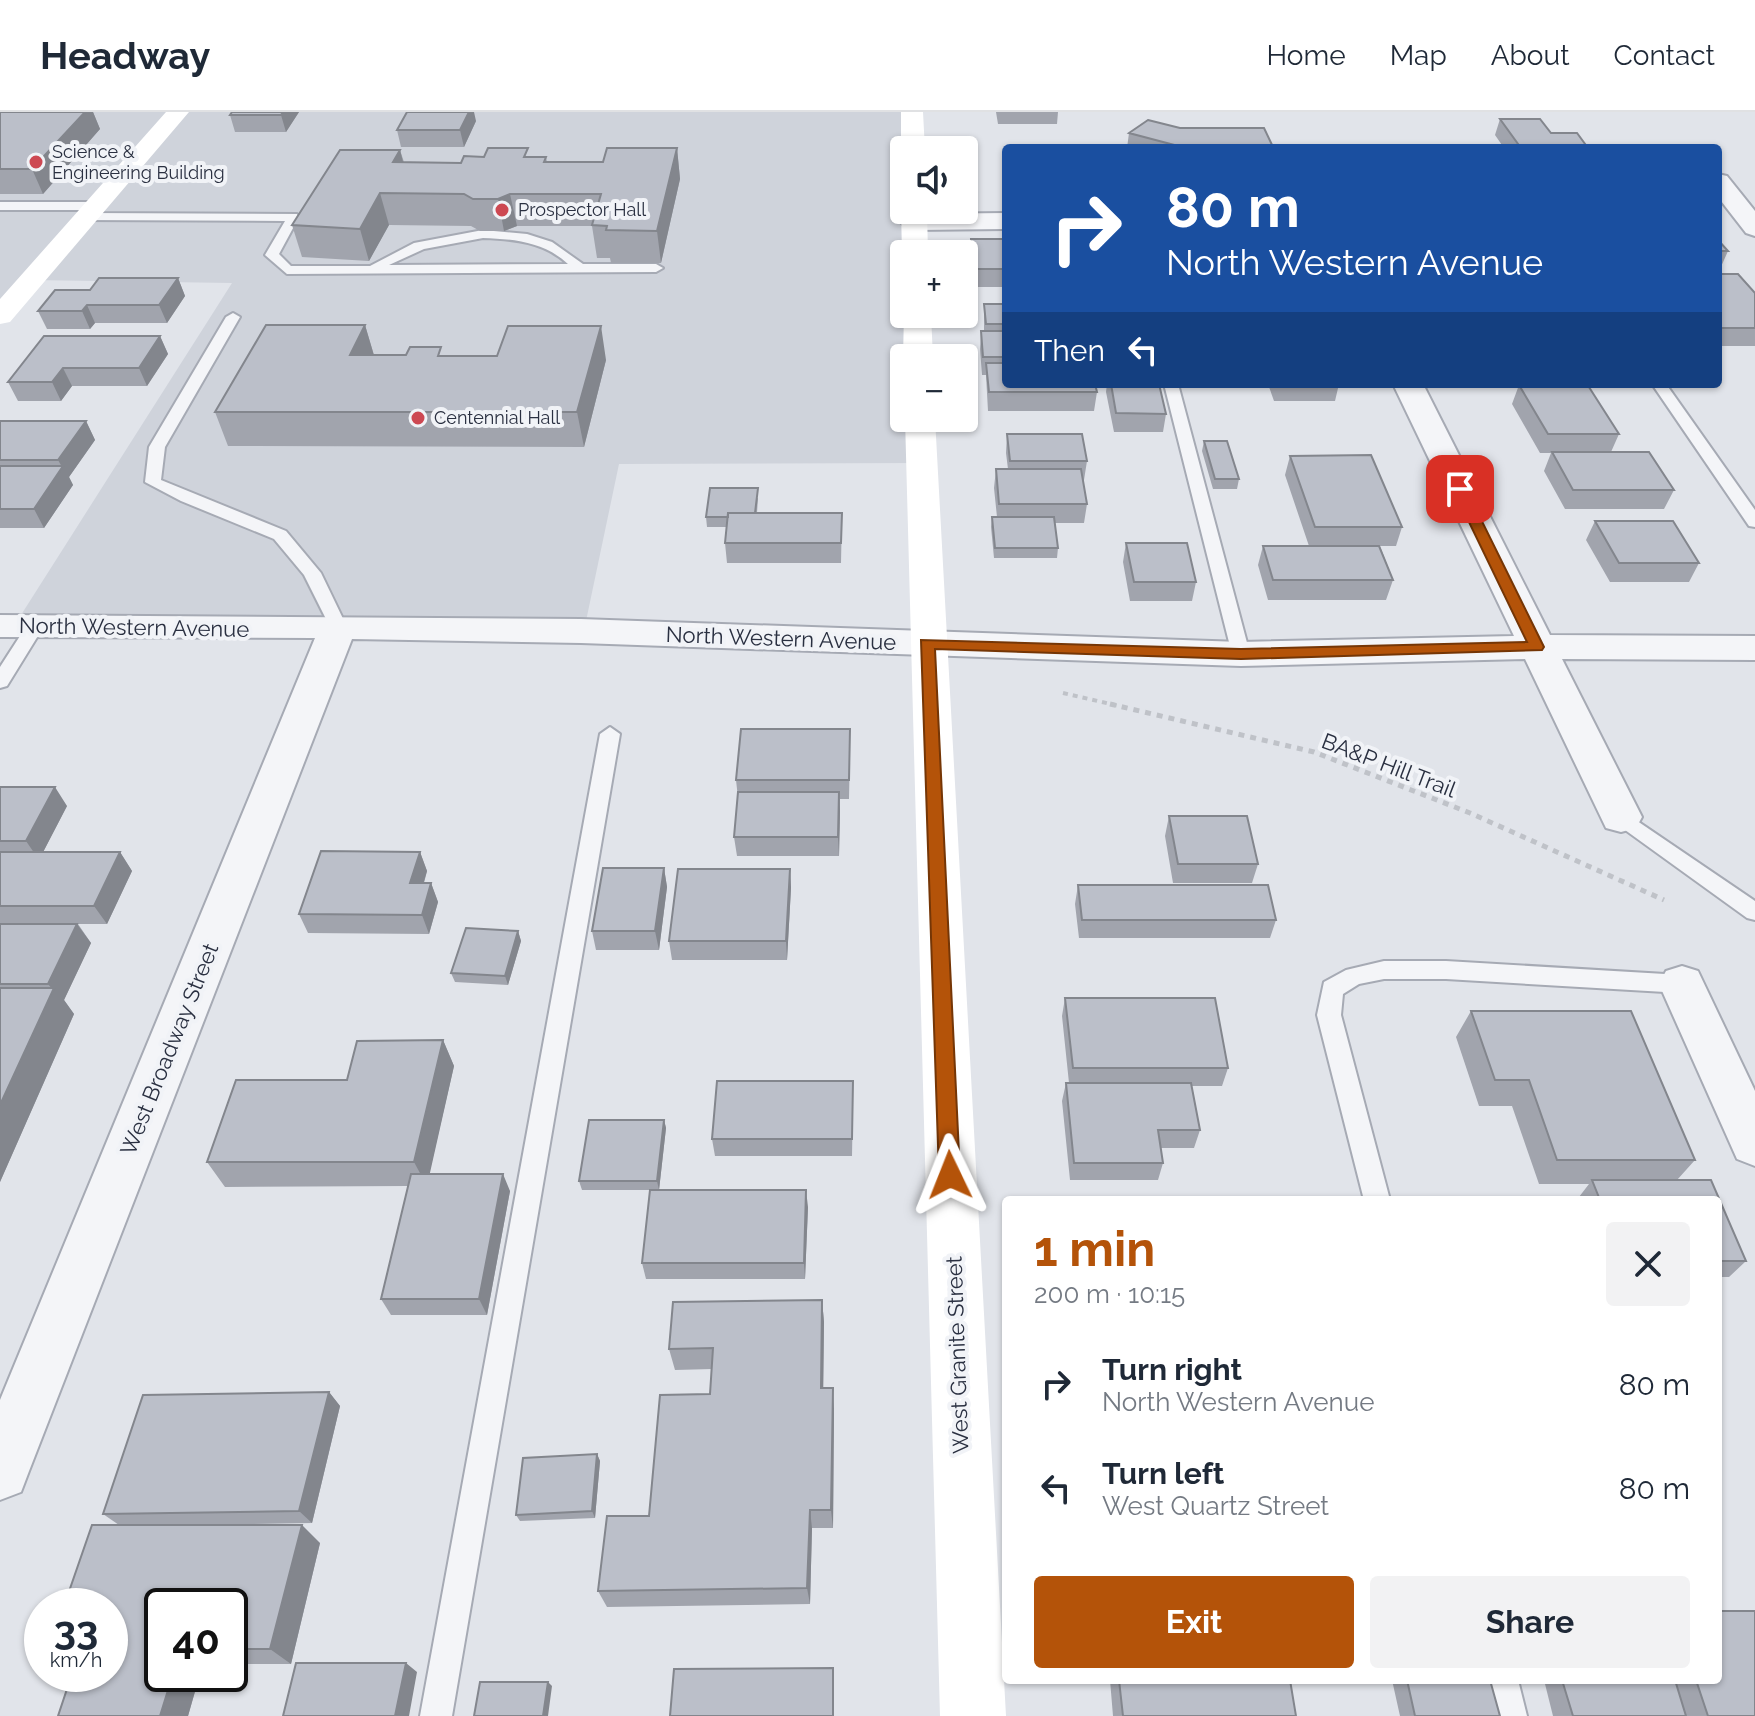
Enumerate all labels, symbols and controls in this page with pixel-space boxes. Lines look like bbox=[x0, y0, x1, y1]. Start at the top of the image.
text: Headway bbox=[40, 33, 210, 78]
text: Home bbox=[1266, 39, 1346, 72]
text: Map bbox=[1390, 39, 1447, 72]
text: About bbox=[1491, 39, 1570, 72]
text: Contact bbox=[1614, 39, 1715, 72]
map controls bbox=[890, 136, 978, 432]
button: sound bbox=[890, 136, 978, 224]
place label: Science & Engineering Building bbox=[52, 141, 225, 183]
marker: Science & Engineering Building bbox=[27, 153, 45, 171]
text: 80 m bbox=[1166, 174, 1300, 240]
icon: right bbox=[1034, 176, 1138, 280]
place label: Prospector Hall bbox=[518, 199, 646, 220]
marker: Prospector Hall bbox=[493, 201, 511, 219]
button: + bbox=[890, 240, 978, 328]
text: North Western Avenue bbox=[1166, 241, 1543, 283]
icon: left bbox=[1121, 328, 1165, 372]
text: Then bbox=[1034, 333, 1105, 368]
button: − bbox=[890, 344, 978, 432]
place label: Centennial Hall bbox=[434, 407, 560, 428]
marker: Centennial Hall bbox=[409, 409, 427, 427]
pin bbox=[1426, 455, 1494, 523]
icon: arrive bbox=[1438, 467, 1482, 511]
street label: North Western Avenue bbox=[19, 612, 250, 642]
street label: North Western Avenue bbox=[665, 621, 897, 655]
street label: BA&P Hill Trail bbox=[1318, 727, 1460, 803]
street label: West Broadway Street bbox=[115, 939, 224, 1159]
position arrow bbox=[908, 1133, 992, 1217]
text: 1 min bbox=[1034, 1221, 1155, 1277]
button: close bbox=[1606, 1222, 1690, 1306]
street label: West Granite Street bbox=[941, 1255, 973, 1454]
text: 200 m · 10:15 bbox=[1034, 1279, 1185, 1309]
text: Turn right bbox=[1102, 1352, 1242, 1387]
icon: right bbox=[1034, 1362, 1078, 1406]
text: 80 m bbox=[1619, 1367, 1690, 1402]
text: North Western Avenue bbox=[1102, 1387, 1374, 1417]
text: Turn left bbox=[1102, 1456, 1224, 1491]
icon: left bbox=[1034, 1466, 1078, 1510]
text: 80 m bbox=[1619, 1471, 1690, 1506]
text: West Quartz Street bbox=[1102, 1491, 1329, 1521]
button: Exit bbox=[1034, 1576, 1354, 1668]
button: Share bbox=[1370, 1576, 1690, 1668]
speed limit sign: 40 bbox=[144, 1588, 248, 1692]
text: 33 bbox=[54, 1606, 98, 1653]
text: km/h bbox=[50, 1648, 102, 1672]

